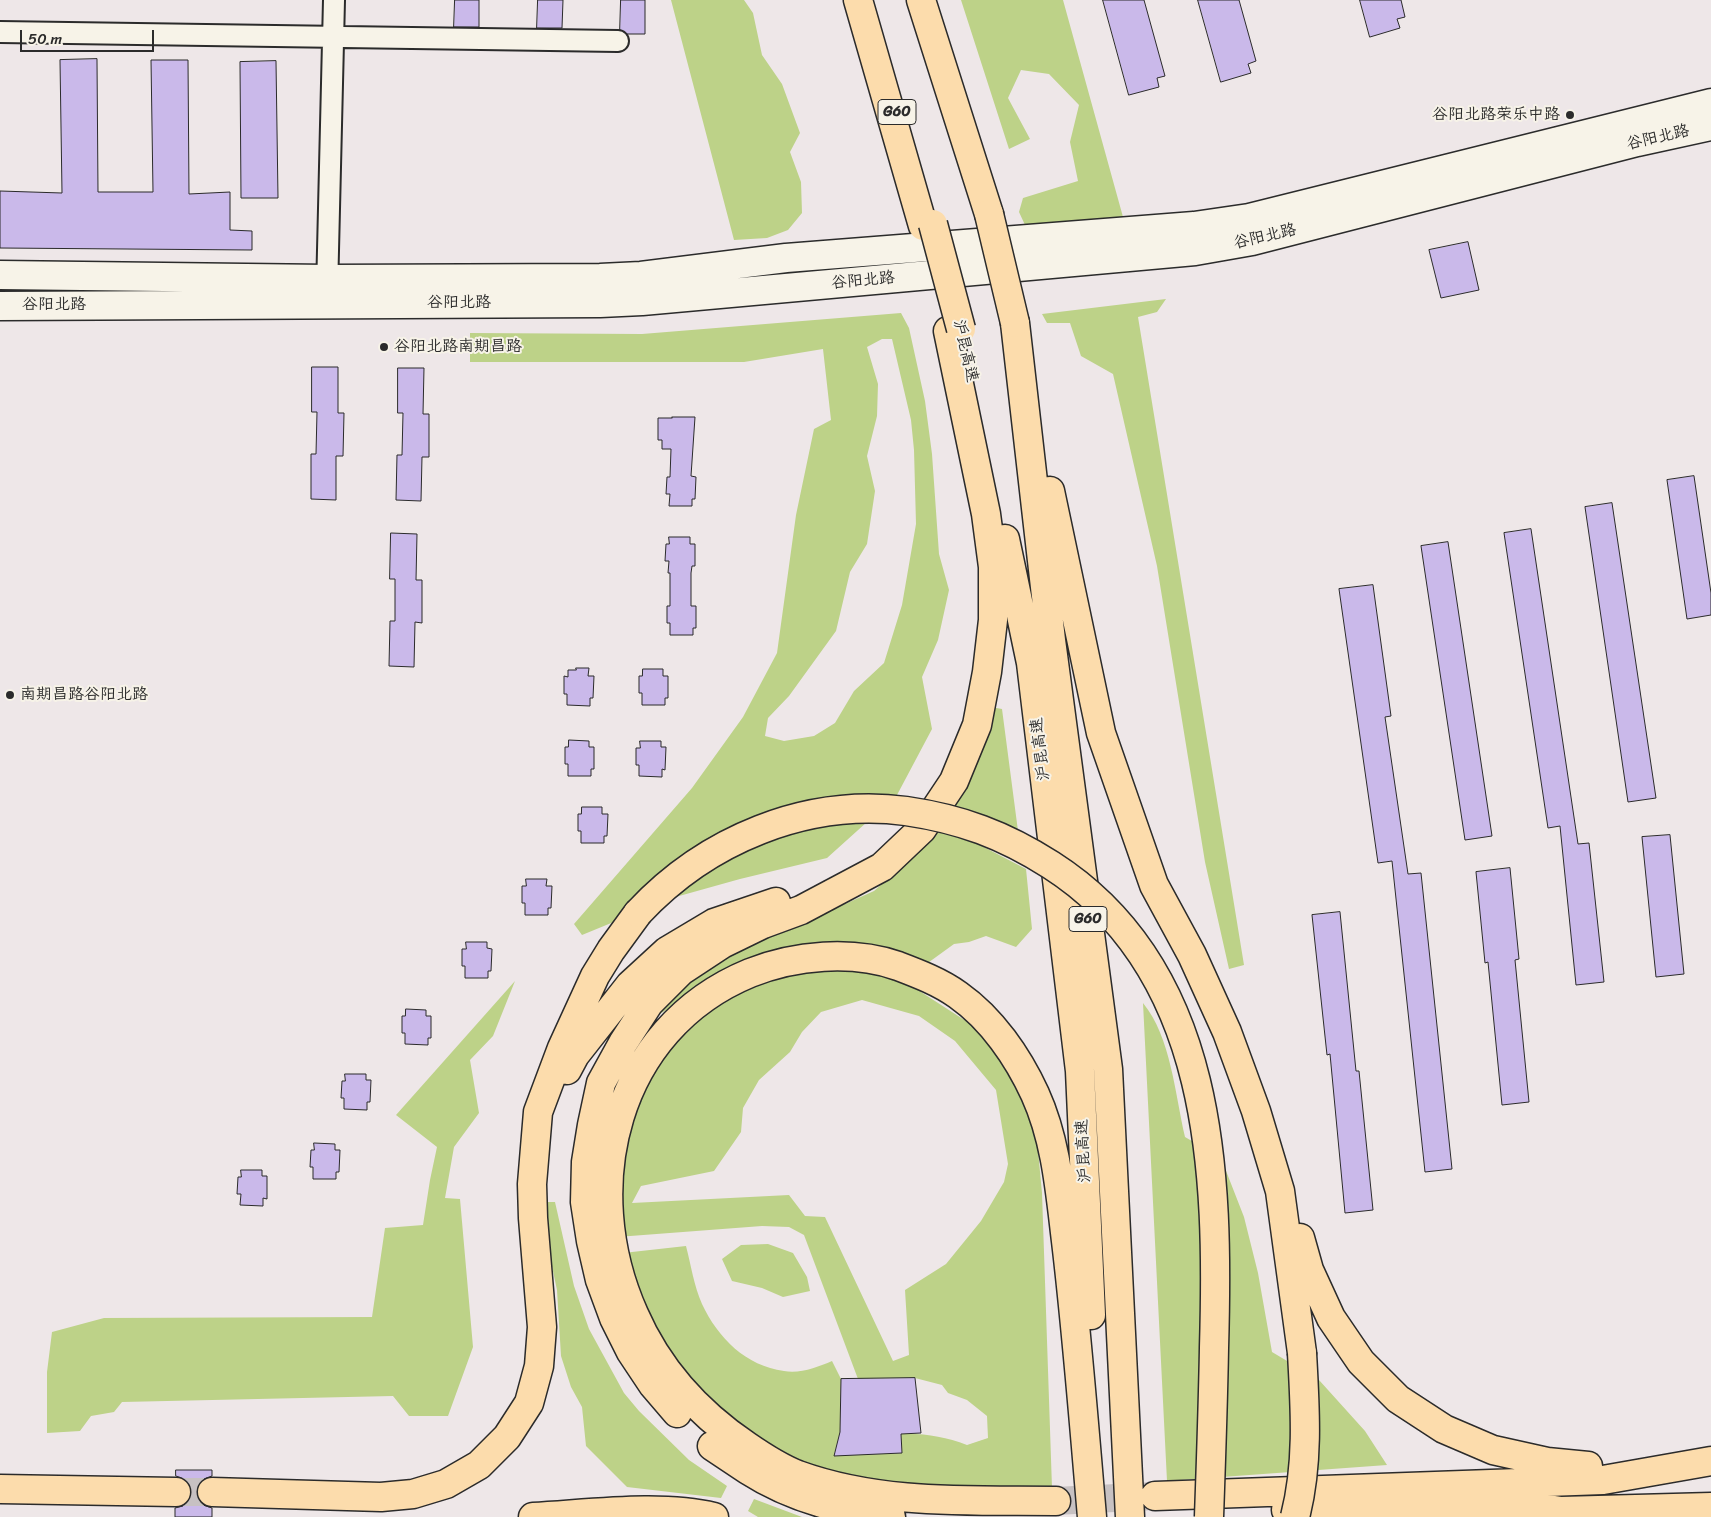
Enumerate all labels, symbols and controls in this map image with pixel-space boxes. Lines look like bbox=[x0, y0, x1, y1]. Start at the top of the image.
scale bar bbox=[22, 20, 156, 52]
text: 50 m bbox=[28, 26, 62, 52]
road number: G60 bbox=[878, 100, 916, 124]
place label: 谷阳北路荣乐中路 bbox=[1432, 105, 1560, 125]
marker: 谷阳北路荣乐中路 bbox=[1564, 109, 1576, 121]
street label: 谷阳北路 bbox=[1625, 121, 1691, 155]
street label: 谷阳北路 bbox=[1232, 220, 1298, 254]
street label: 谷阳北路 bbox=[830, 269, 896, 293]
street label: 谷阳北路 bbox=[427, 293, 491, 313]
street label: 谷阳北路 bbox=[22, 295, 86, 315]
street label: 沪昆高速 bbox=[948, 318, 982, 384]
place label: 谷阳北路南期昌路 bbox=[394, 337, 522, 357]
marker: 谷阳北路南期昌路 bbox=[378, 341, 390, 353]
place label: 南期昌路谷阳北路 bbox=[20, 685, 148, 705]
marker: 南期昌路谷阳北路 bbox=[4, 689, 16, 701]
street label: 沪昆高速 bbox=[1028, 716, 1054, 782]
road number: G60 bbox=[1069, 906, 1107, 932]
street label: 沪昆高速 bbox=[1073, 1119, 1095, 1183]

